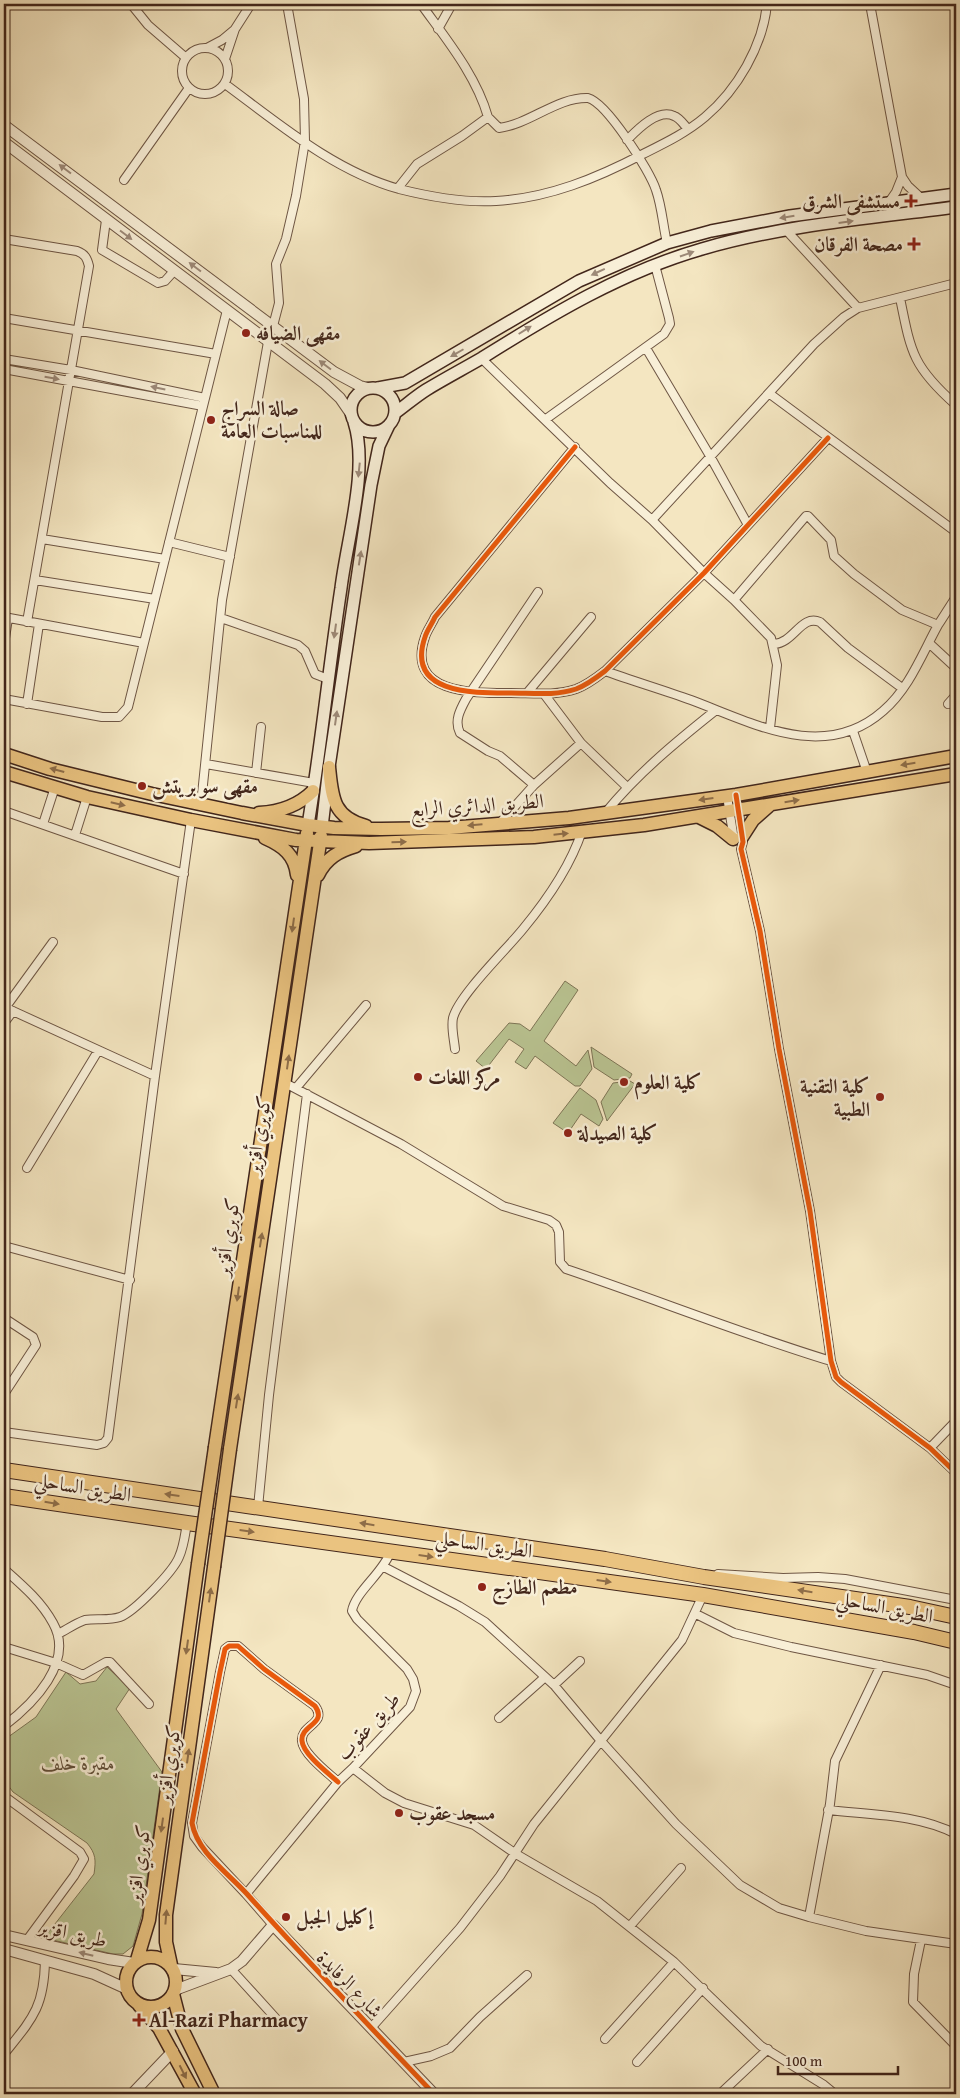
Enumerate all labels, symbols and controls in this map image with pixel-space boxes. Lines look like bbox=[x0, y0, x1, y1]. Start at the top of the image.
one-way arrow bbox=[59, 164, 72, 175]
place label: مستشفى الشرق bbox=[802, 186, 900, 216]
marker: مستشفى الشرق bbox=[904, 194, 918, 208]
one-way arrow bbox=[778, 213, 794, 221]
one-way arrow bbox=[838, 218, 854, 226]
place label: مصحة الفرقان bbox=[814, 229, 903, 258]
one-way arrow bbox=[119, 230, 132, 241]
marker: مصحة الفرقان bbox=[907, 237, 921, 251]
one-way arrow bbox=[680, 250, 695, 258]
one-way arrow bbox=[188, 262, 202, 272]
one-way arrow bbox=[591, 268, 605, 276]
place label: مقهى الضيافه bbox=[256, 318, 340, 347]
one-way arrow bbox=[518, 326, 531, 335]
marker: مقهى الضيافه bbox=[240, 327, 252, 339]
one-way arrow bbox=[450, 348, 463, 357]
one-way arrow bbox=[319, 360, 332, 371]
one-way arrow bbox=[44, 374, 60, 382]
one-way arrow bbox=[150, 384, 165, 392]
place label: صالة السراج للمناسبات العامة bbox=[221, 393, 322, 445]
marker: صالة السراج للمناسبات العامة bbox=[205, 414, 217, 426]
one-way arrow bbox=[355, 463, 363, 479]
one-way arrow bbox=[356, 549, 364, 565]
one-way arrow bbox=[330, 623, 338, 639]
one-way arrow bbox=[332, 710, 340, 726]
one-way arrow bbox=[900, 761, 916, 769]
one-way arrow bbox=[49, 766, 64, 774]
place label: مقهى سو بريتش bbox=[152, 771, 258, 800]
marker: مقهى سو بريتش bbox=[136, 780, 148, 792]
street label: الطريق الدائري الرابع bbox=[409, 785, 545, 828]
one-way arrow bbox=[698, 795, 714, 803]
one-way arrow bbox=[784, 797, 800, 805]
one-way arrow bbox=[110, 800, 125, 808]
one-way arrow bbox=[467, 822, 483, 830]
one-way arrow bbox=[554, 830, 570, 838]
one-way arrow bbox=[391, 838, 407, 846]
one-way arrow bbox=[288, 918, 296, 934]
one-way arrow bbox=[284, 1054, 292, 1070]
place label: مركز اللغات bbox=[428, 1062, 500, 1092]
place label: كلية العلوم bbox=[634, 1067, 702, 1100]
marker: مركز اللغات bbox=[412, 1071, 424, 1083]
place label: كلية التقنية الطبية bbox=[800, 1071, 870, 1123]
marker: كلية العلوم bbox=[618, 1076, 630, 1088]
marker: كلية التقنية الطبية bbox=[874, 1091, 886, 1103]
street label: كويري أقزير bbox=[237, 1093, 280, 1179]
place label: كلية الصيدلة bbox=[576, 1118, 658, 1147]
marker: كلية الصيدلة bbox=[562, 1127, 574, 1139]
street label: كوبري أقزير bbox=[206, 1196, 248, 1281]
one-way arrow bbox=[257, 1232, 265, 1248]
one-way arrow bbox=[234, 1286, 242, 1302]
one-way arrow bbox=[233, 1393, 241, 1409]
street label: الطريق الساحلي bbox=[32, 1465, 134, 1514]
one-way arrow bbox=[164, 1490, 180, 1498]
one-way arrow bbox=[44, 1499, 60, 1507]
one-way arrow bbox=[359, 1519, 375, 1527]
street label: الطريق الساحلي bbox=[433, 1522, 534, 1571]
one-way arrow bbox=[240, 1527, 256, 1535]
one-way arrow bbox=[418, 1552, 434, 1560]
place label: مطعم الطازج bbox=[492, 1572, 578, 1606]
one-way arrow bbox=[596, 1577, 612, 1585]
marker: مطعم الطازج bbox=[476, 1581, 488, 1593]
street label: الطريق الساحلي bbox=[833, 1583, 936, 1636]
one-way arrow bbox=[206, 1587, 214, 1603]
one-way arrow bbox=[796, 1587, 812, 1595]
one-way arrow bbox=[182, 1639, 190, 1655]
street label: طريق عقوب bbox=[329, 1685, 406, 1766]
street label: كويري أقزير bbox=[147, 1723, 189, 1808]
park label: مقبرة خلف bbox=[41, 1748, 115, 1777]
one-way arrow bbox=[184, 1748, 192, 1764]
place label: مسجد عقوب bbox=[409, 1798, 495, 1827]
marker: مسجد عقوب bbox=[393, 1807, 405, 1819]
one-way arrow bbox=[158, 1818, 166, 1834]
street label: كوبري اقزير bbox=[117, 1823, 159, 1907]
place label: إكليل الجبل bbox=[296, 1902, 374, 1931]
one-way arrow bbox=[162, 1909, 170, 1925]
street label: طريق اقزير bbox=[34, 1910, 110, 1954]
marker: إكليل الجبل bbox=[280, 1911, 292, 1923]
street label: شارع الرفايدة bbox=[308, 1943, 390, 2027]
one-way arrow bbox=[78, 1950, 93, 1958]
place label: Al-Razi Pharmacy bbox=[149, 2005, 309, 2034]
marker: Al-Razi Pharmacy bbox=[133, 2014, 145, 2026]
scale bar bbox=[778, 2043, 898, 2075]
text: 100 m bbox=[785, 2050, 823, 2071]
one-way arrow bbox=[179, 2065, 187, 2079]

